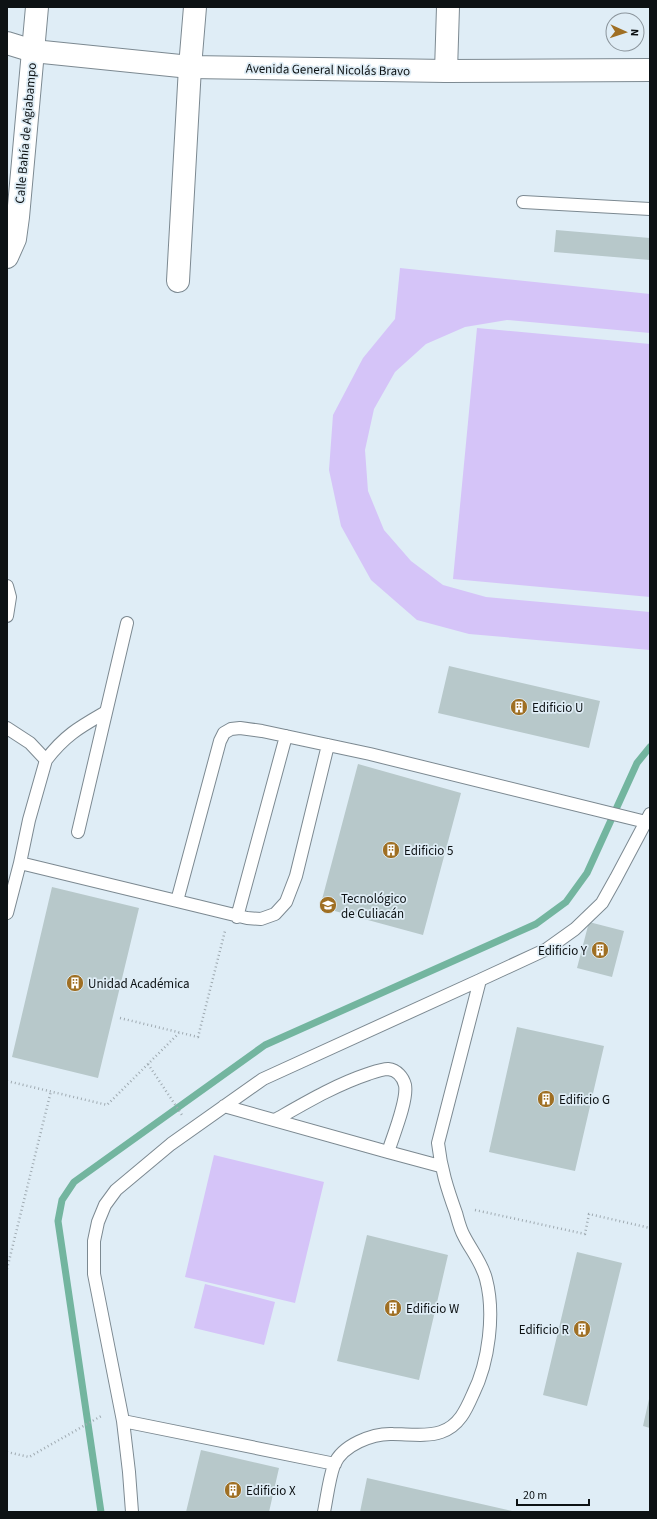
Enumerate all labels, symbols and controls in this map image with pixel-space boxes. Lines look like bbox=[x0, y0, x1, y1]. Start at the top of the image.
north arrow bbox=[605, 12, 645, 52]
text: N bbox=[627, 28, 642, 37]
street label: Avenida General Nicolás Bravo bbox=[246, 60, 410, 80]
street label: Calle Bahía de Agiabampo bbox=[11, 62, 41, 204]
building icon: Edificio U bbox=[509, 697, 529, 717]
place label: Edificio U bbox=[532, 699, 583, 717]
building icon: Edificio 5 bbox=[381, 840, 401, 860]
place label: Edificio 5 bbox=[404, 842, 453, 860]
place label: Tecnológico de Culiacán bbox=[341, 890, 406, 923]
school or university icon: Tecnológico de Culiacán bbox=[318, 895, 338, 915]
building icon: Edificio Y bbox=[590, 940, 610, 960]
place label: Edificio Y bbox=[538, 942, 588, 960]
building icon: Unidad Académica bbox=[65, 973, 85, 993]
place label: Unidad Académica bbox=[88, 975, 190, 993]
building icon: Edificio G bbox=[536, 1089, 556, 1109]
place label: Edificio G bbox=[559, 1091, 610, 1109]
building icon: Edificio W bbox=[383, 1298, 403, 1318]
place label: Edificio W bbox=[406, 1300, 459, 1318]
building icon: Edificio R bbox=[572, 1319, 592, 1339]
place label: Edificio R bbox=[519, 1321, 570, 1339]
building icon: Edificio X bbox=[223, 1480, 243, 1500]
scale bar bbox=[517, 1481, 589, 1507]
place label: Edificio X bbox=[246, 1482, 296, 1500]
text: 20 m bbox=[523, 1487, 547, 1504]

